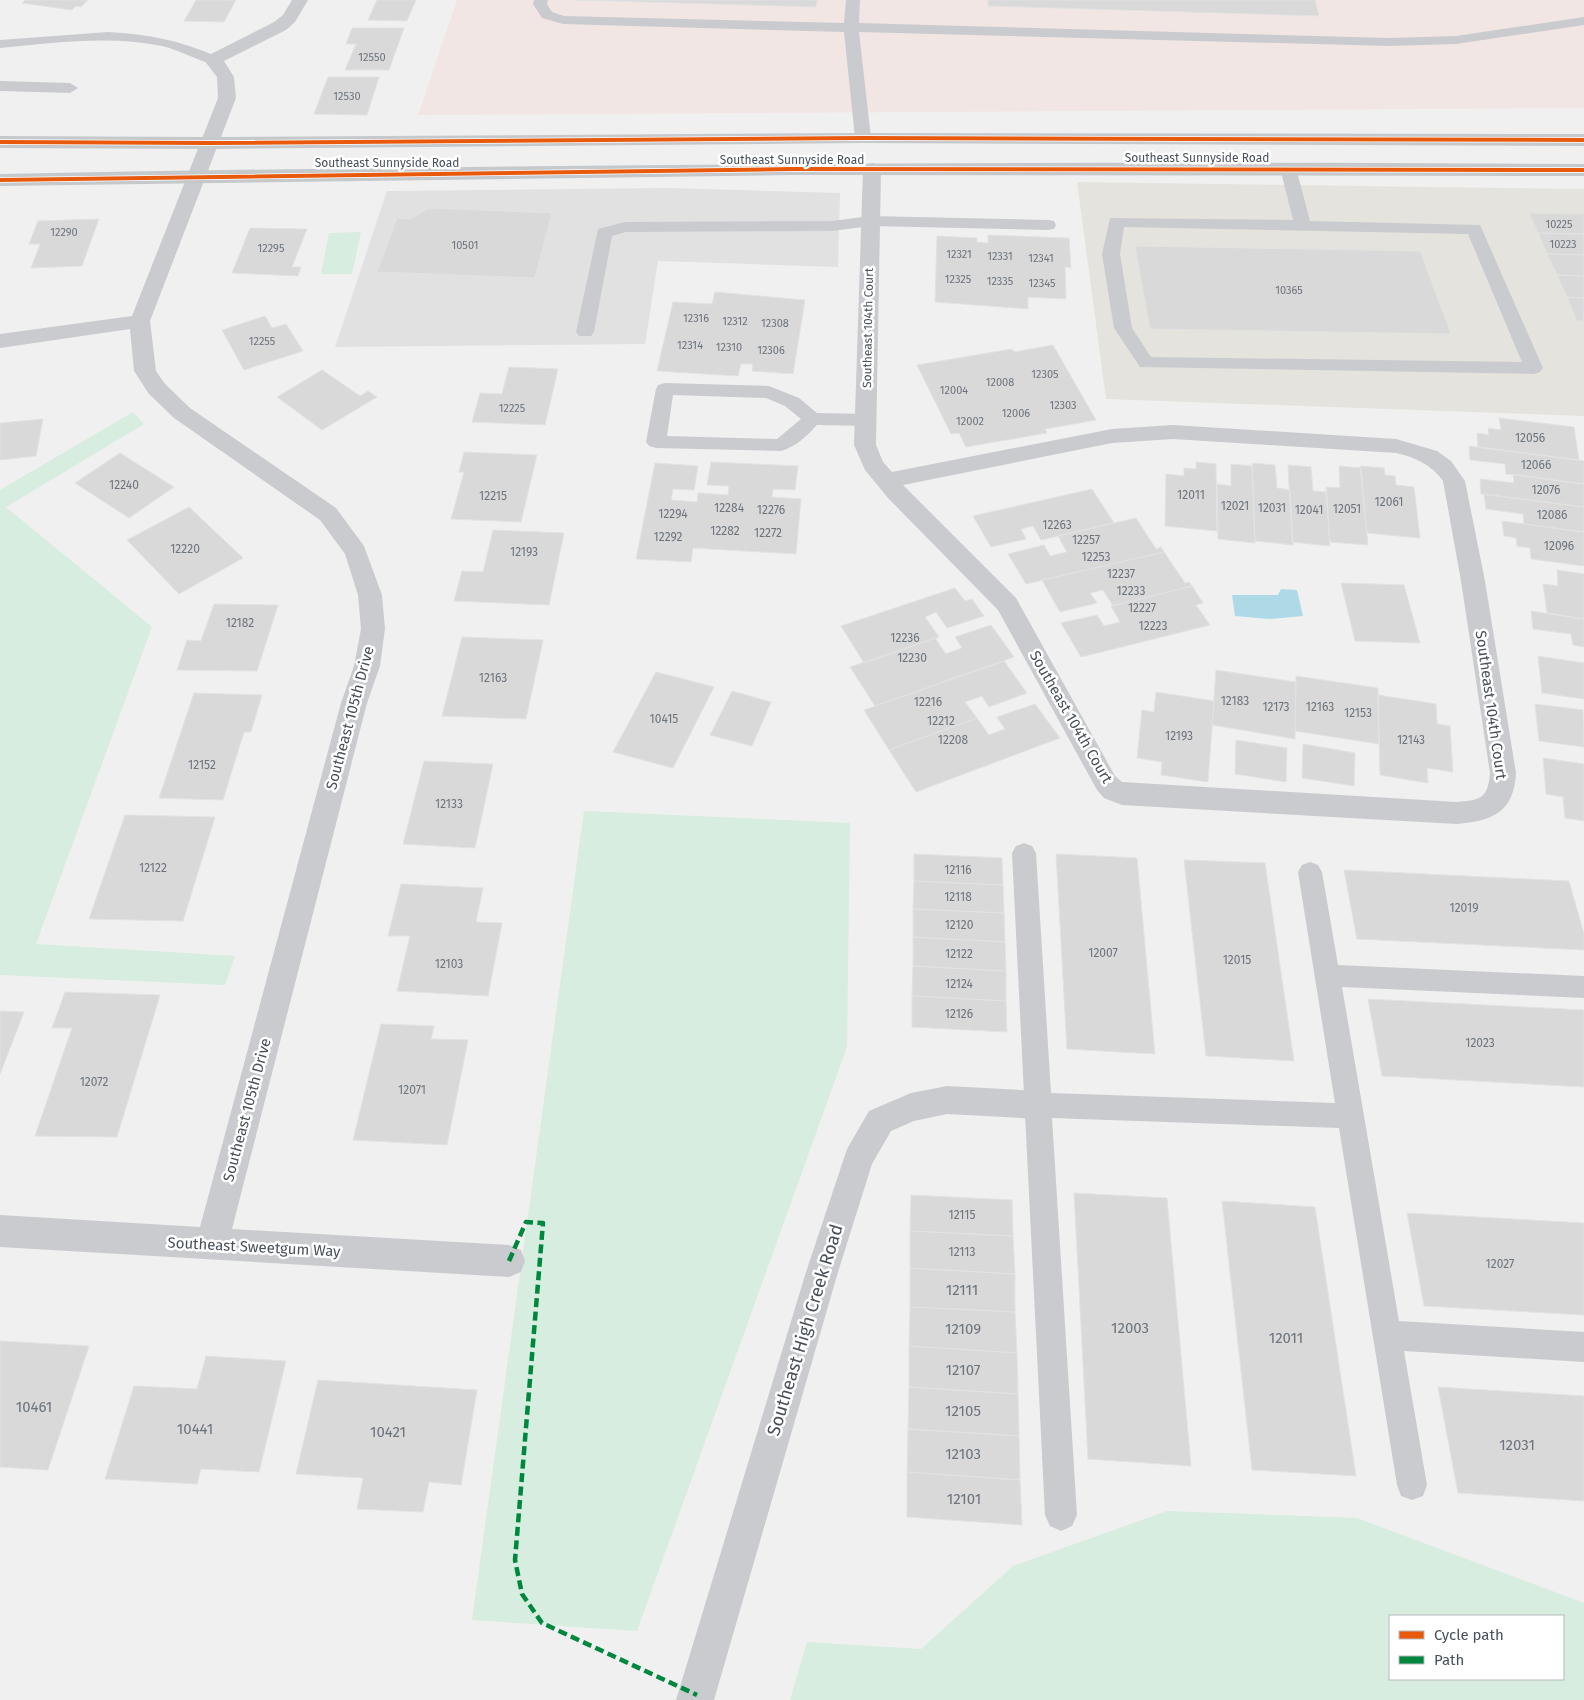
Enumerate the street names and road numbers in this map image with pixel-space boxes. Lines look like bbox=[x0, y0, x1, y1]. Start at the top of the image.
street label: Southeast Sunnyside Road bbox=[1125, 151, 1269, 165]
street label: Southeast Sunnyside Road bbox=[720, 153, 864, 167]
street label: Southeast Sunnyside Road bbox=[315, 156, 459, 170]
street label: Southeast 104th Court bbox=[860, 267, 876, 388]
street label: Southeast 104th Court bbox=[1472, 629, 1510, 781]
street label: Southeast 105th Drive bbox=[322, 644, 378, 792]
street label: Southeast 104th Court bbox=[1026, 647, 1117, 787]
street label: Southeast 105th Drive bbox=[219, 1036, 275, 1184]
street label: Southeast High Creek Road bbox=[762, 1222, 848, 1438]
street label: Southeast Sweetgum Way bbox=[167, 1233, 342, 1261]

